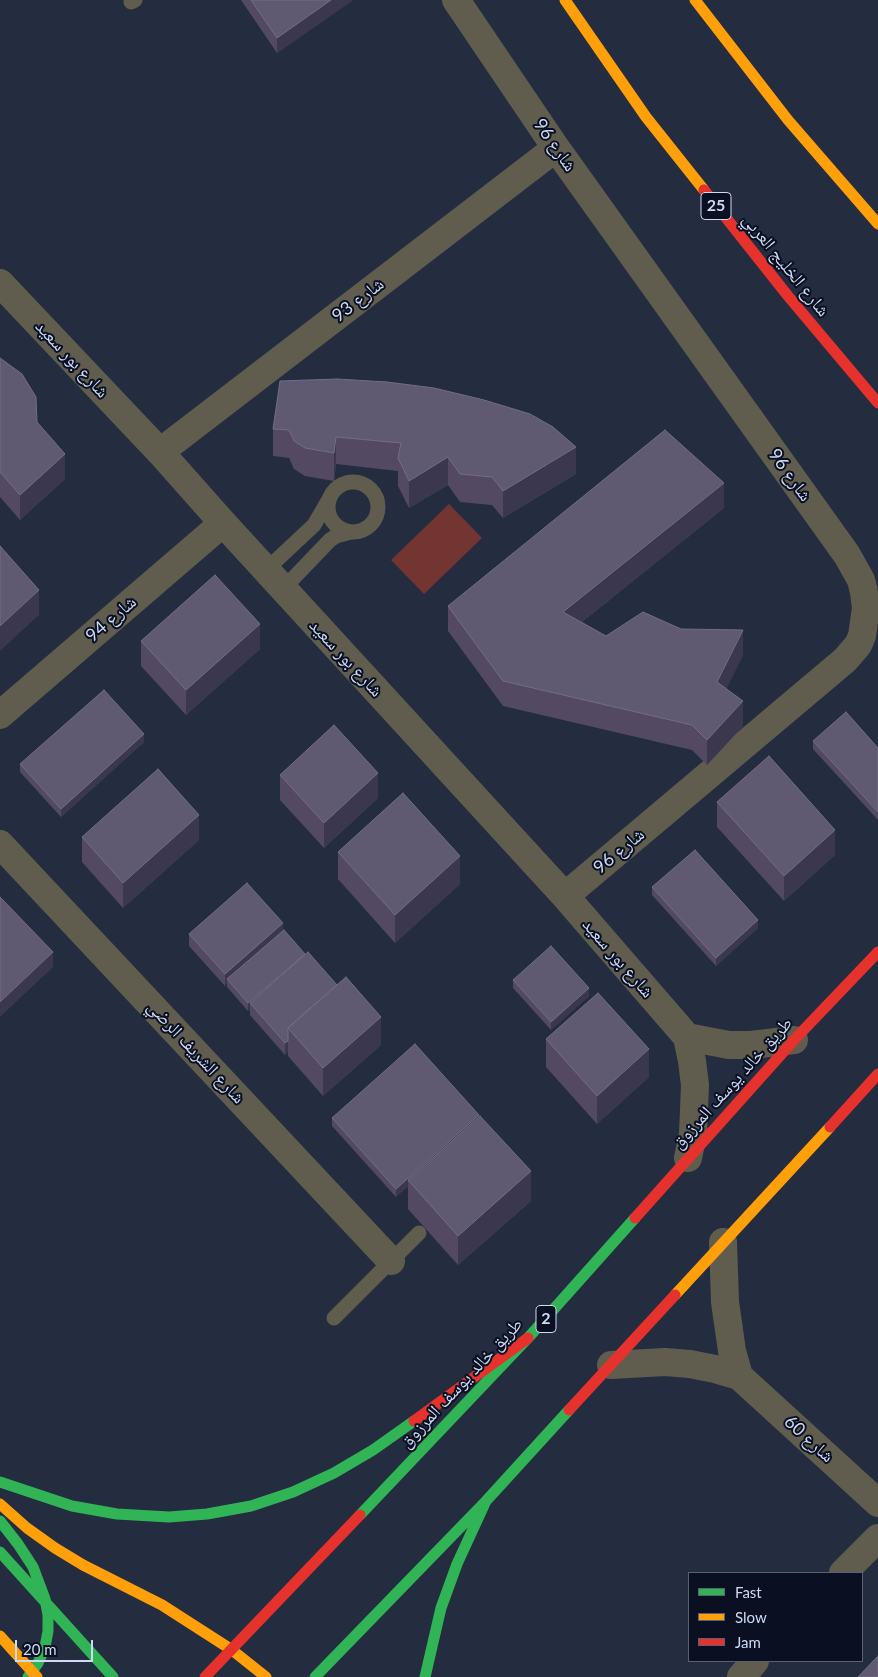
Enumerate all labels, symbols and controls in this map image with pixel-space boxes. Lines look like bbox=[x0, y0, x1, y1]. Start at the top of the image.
street label: شارع 96 bbox=[529, 114, 581, 176]
road number: 25 bbox=[701, 192, 731, 220]
street label: شارع الخليج العربي bbox=[738, 209, 834, 321]
street label: شارع 93 bbox=[328, 273, 388, 327]
street label: شارع بور سعيد bbox=[31, 316, 113, 402]
street label: شارع 96 bbox=[764, 445, 816, 505]
street label: شارع 94 bbox=[81, 591, 141, 647]
street label: شارع بور سعيد bbox=[305, 615, 387, 701]
street label: شارع 96 bbox=[589, 824, 649, 878]
street label: شارع بور سعيد bbox=[578, 914, 658, 1002]
street label: شارع الشريف الرضي bbox=[143, 996, 249, 1108]
street label: طريق خالد يوسف المرزوق bbox=[667, 1013, 797, 1153]
road number: 2 bbox=[536, 1306, 556, 1332]
street label: طريق خالد يوسف المرزوق bbox=[395, 1313, 527, 1453]
street label: شارع 60 bbox=[780, 1411, 838, 1467]
legend bbox=[688, 1572, 863, 1662]
text: Fast bbox=[735, 1583, 762, 1601]
text: Slow bbox=[735, 1608, 767, 1626]
scale bar bbox=[18, 1630, 95, 1662]
text: Jam bbox=[735, 1633, 761, 1651]
text: 20 m bbox=[23, 1640, 57, 1658]

